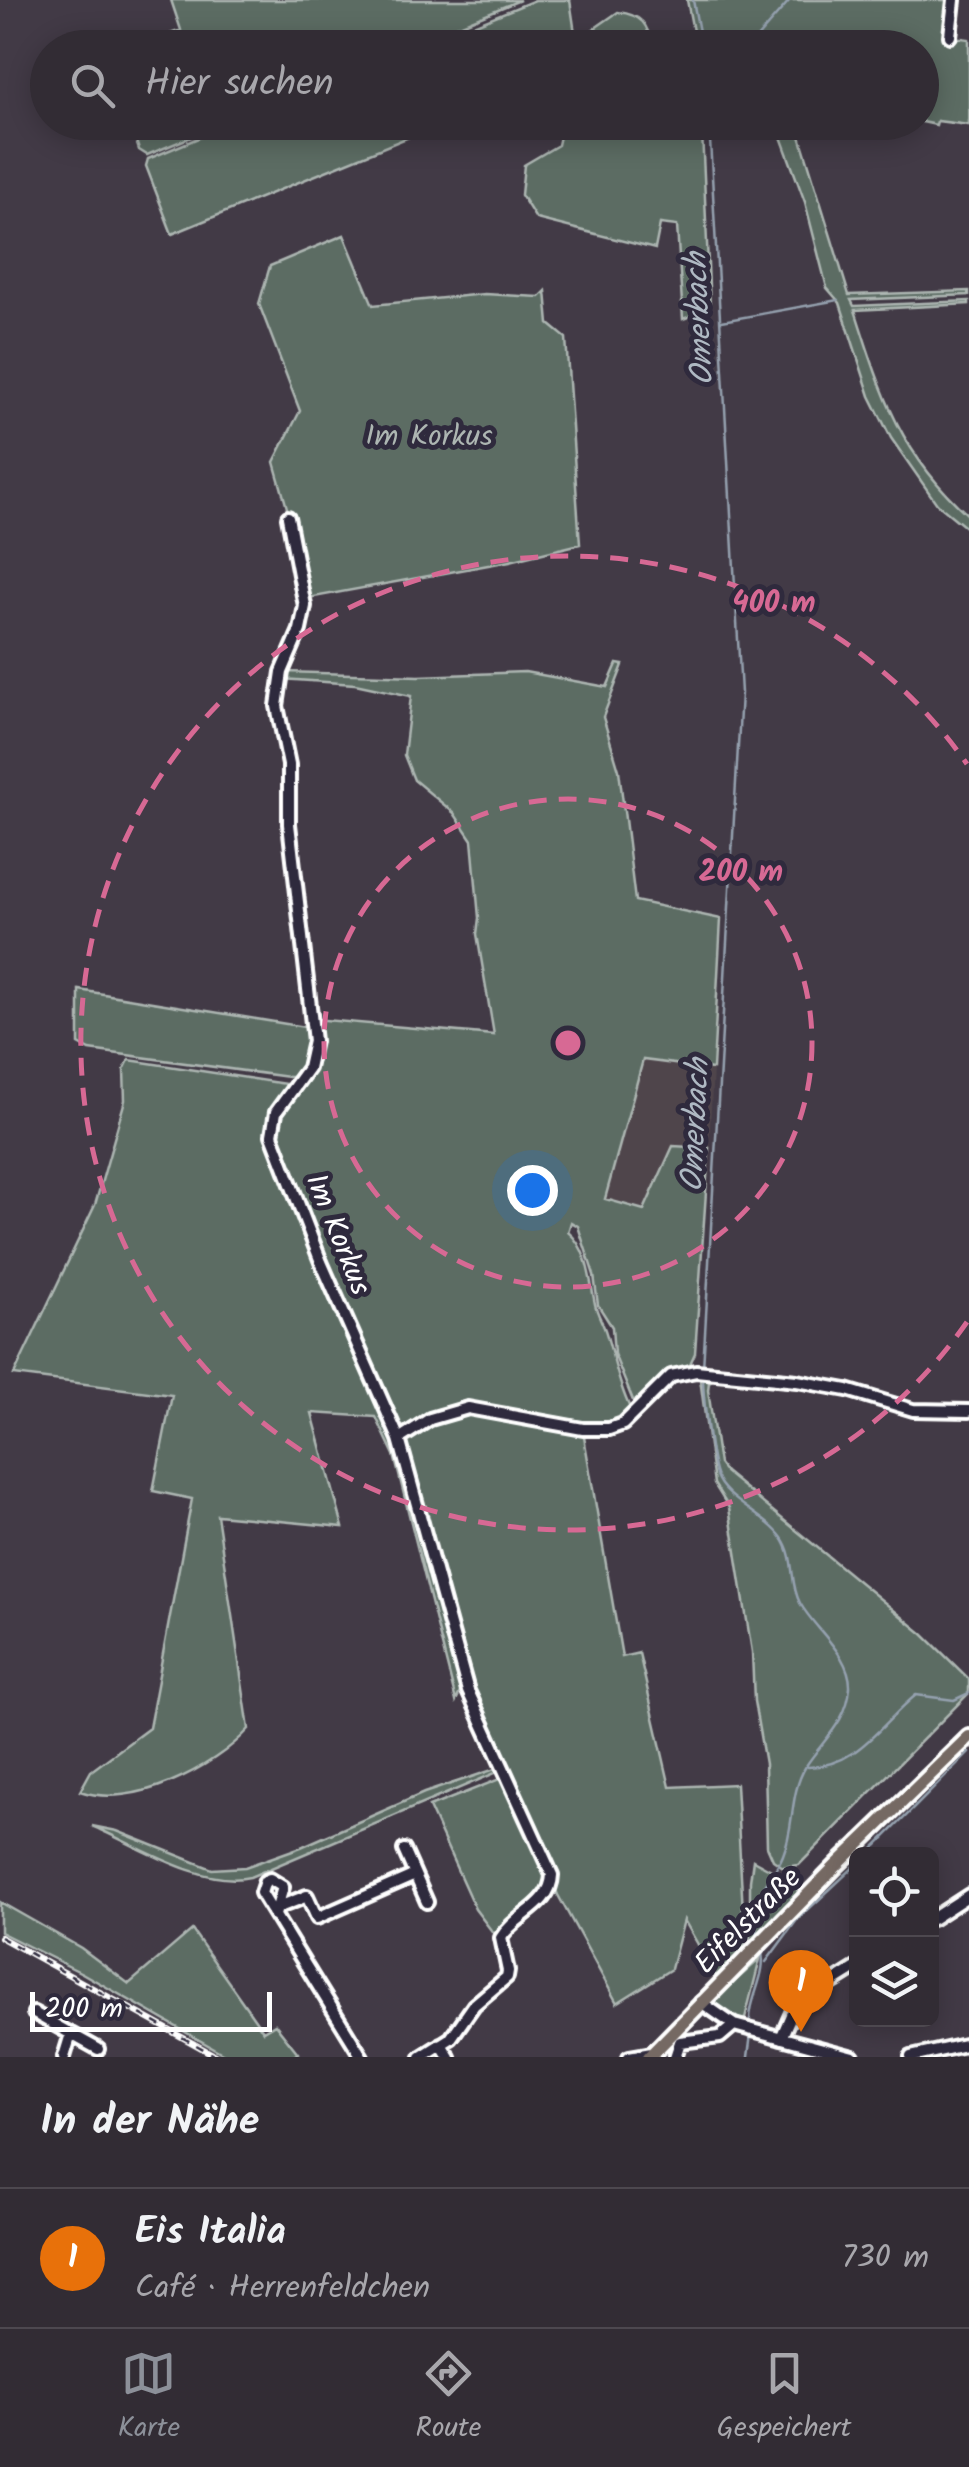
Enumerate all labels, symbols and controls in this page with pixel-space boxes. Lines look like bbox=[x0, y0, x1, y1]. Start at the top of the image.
search box bbox=[30, 30, 939, 140]
text: Hier suchen bbox=[145, 55, 334, 115]
icon: search bbox=[65, 58, 120, 113]
water label: Omerbach bbox=[671, 248, 729, 387]
park label: Im Korkus bbox=[365, 413, 493, 461]
text: 400 m bbox=[732, 580, 816, 628]
text: 200 m bbox=[699, 849, 783, 897]
centre of rings bbox=[550, 1025, 586, 1061]
water label: Omerbach bbox=[668, 1054, 726, 1193]
your location bbox=[507, 1165, 558, 1216]
street label: Im Korkus bbox=[291, 1167, 383, 1303]
map controls bbox=[849, 1847, 939, 2027]
button: locate bbox=[849, 1847, 939, 1937]
street label: Eifelstraße bbox=[683, 1856, 814, 1987]
button: layers bbox=[849, 1937, 939, 2027]
pin: 1 bbox=[768, 1950, 834, 2032]
scale bar bbox=[30, 1987, 272, 2032]
text: 200 m bbox=[45, 1987, 123, 2032]
text: In der Nähe bbox=[40, 2089, 259, 2156]
text: Eis Italia bbox=[135, 2203, 286, 2263]
text: 1 bbox=[68, 2233, 77, 2284]
text: 730 m bbox=[842, 2233, 929, 2284]
text: Café · Herrenfeldchen bbox=[135, 2263, 430, 2314]
tab: Karte bbox=[118, 2346, 180, 2451]
tab: Route bbox=[415, 2346, 481, 2451]
tab: Gespeichert bbox=[717, 2346, 851, 2451]

